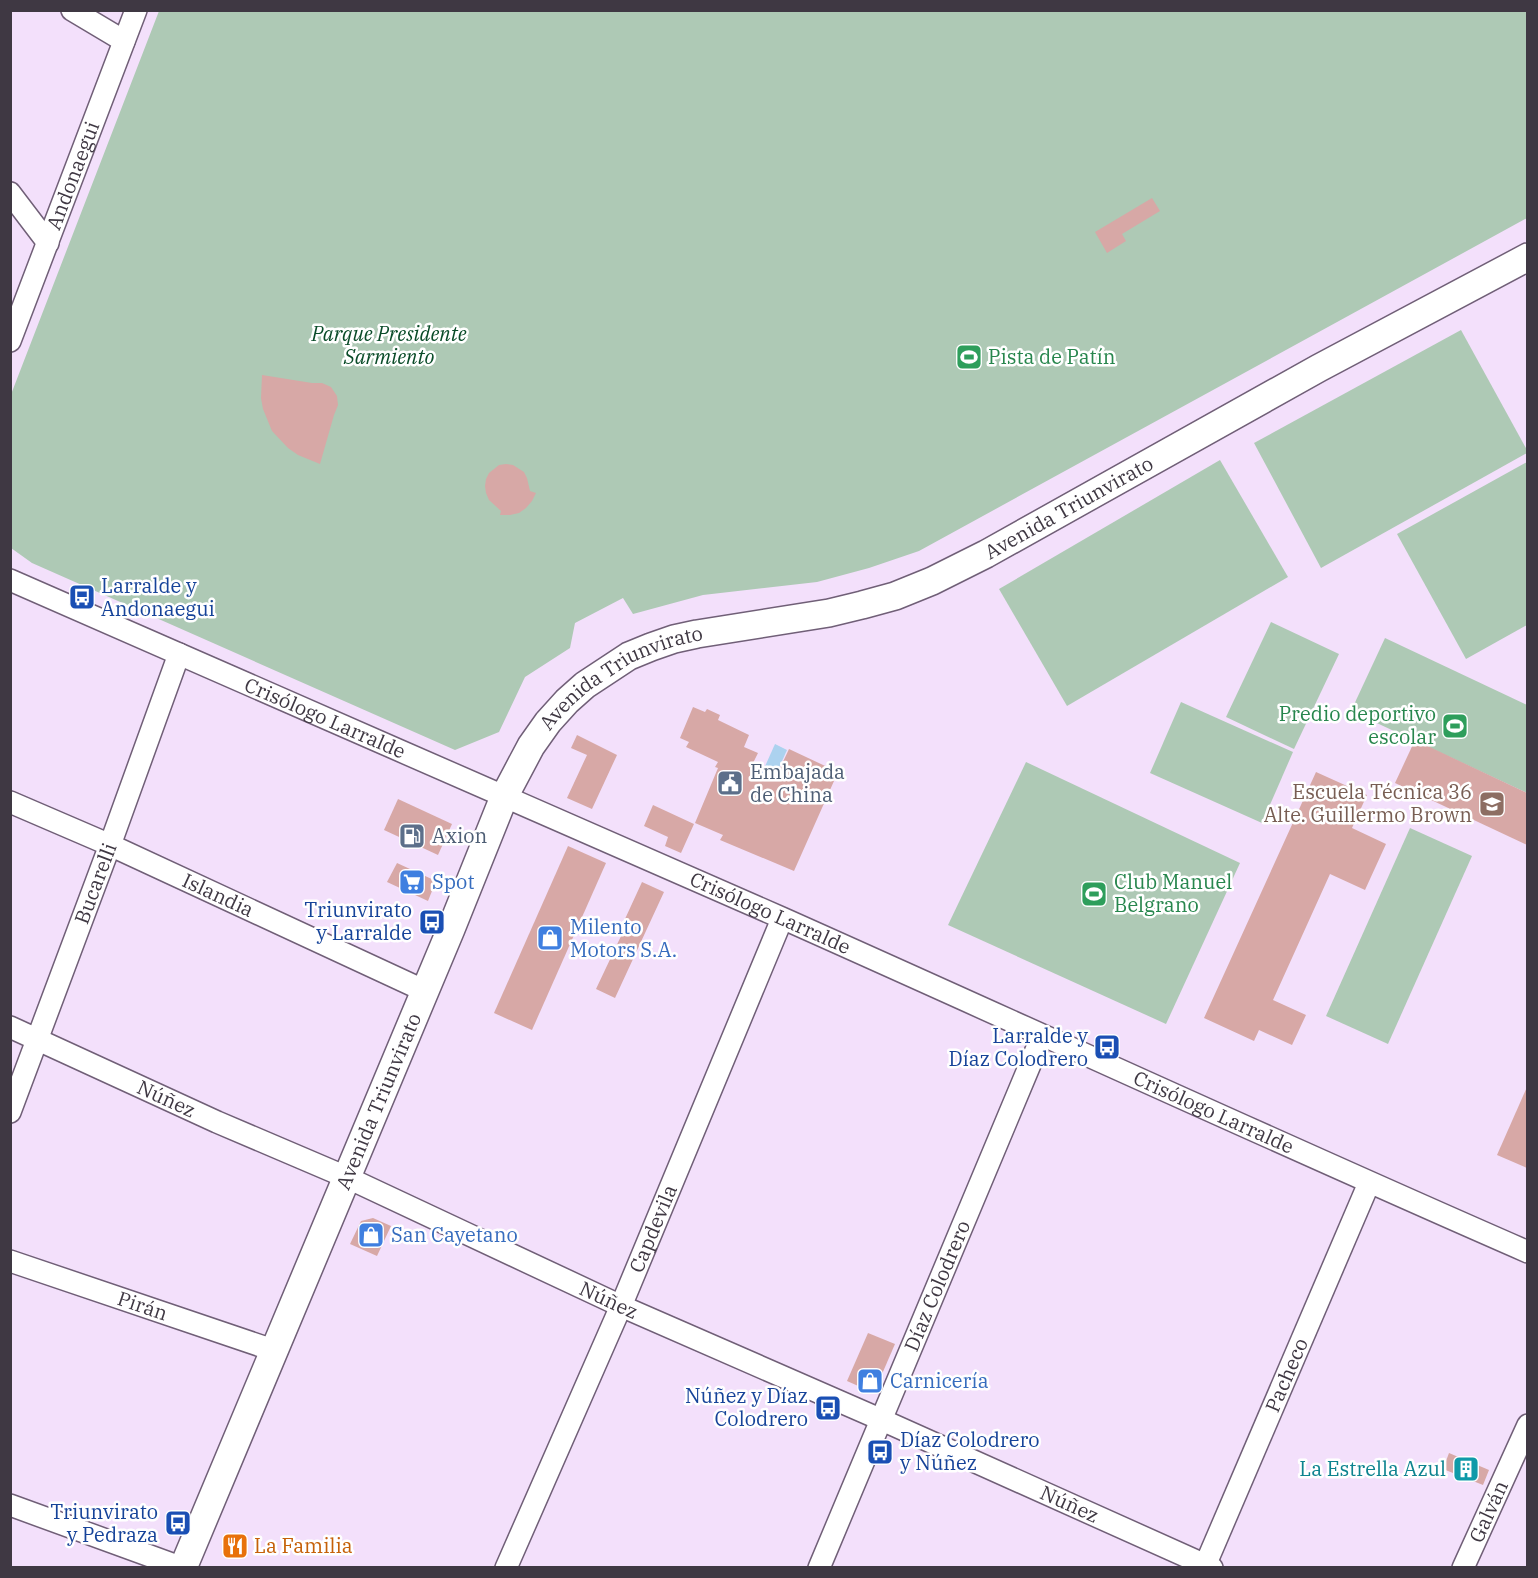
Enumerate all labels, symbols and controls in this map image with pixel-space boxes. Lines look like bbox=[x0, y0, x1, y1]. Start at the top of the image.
street label: Andonaegui bbox=[40, 117, 105, 233]
park label: Parque Presidente Sarmiento bbox=[310, 320, 467, 370]
sports icon: Pista de Patín bbox=[954, 342, 984, 372]
place label: Pista de Patín bbox=[988, 343, 1116, 370]
street label: Avenida Triunvirato bbox=[979, 449, 1158, 565]
place label: Larralde y Andonaegui bbox=[101, 572, 215, 622]
bus stop icon: Larralde y Andonaegui bbox=[67, 582, 97, 612]
street label: Avenida Triunvirato bbox=[533, 619, 705, 735]
street label: Crisólogo Larralde bbox=[240, 671, 410, 765]
place label: Predio deportivo escolar bbox=[1279, 700, 1436, 750]
sports icon: Predio deportivo escolar bbox=[1440, 711, 1470, 741]
place label: Embajada de China bbox=[750, 758, 845, 808]
public building icon: Embajada de China bbox=[715, 768, 745, 798]
place label: Escuela Técnica 36 Alte. Guillermo Brown bbox=[1264, 778, 1472, 828]
school or university icon: Escuela Técnica 36 Alte. Guillermo Brown bbox=[1477, 789, 1507, 819]
fuel station icon: Axion bbox=[397, 821, 427, 851]
place label: Axion bbox=[432, 822, 488, 849]
street label: Bucarelli bbox=[68, 839, 123, 928]
street label: Crisólogo Larralde bbox=[686, 865, 855, 960]
street label: Islandia bbox=[178, 866, 258, 923]
supermarket icon: Spot bbox=[397, 867, 427, 897]
place label: Spot bbox=[432, 868, 474, 895]
place label: Club Manuel Belgrano bbox=[1114, 868, 1232, 918]
sports icon: Club Manuel Belgrano bbox=[1079, 879, 1109, 909]
place label: Triunvirato y Larralde bbox=[304, 896, 412, 946]
bus stop icon: Triunvirato y Larralde bbox=[417, 907, 447, 937]
place label: Milento Motors S.A. bbox=[570, 913, 677, 963]
shop icon: Milento Motors S.A. bbox=[535, 923, 565, 953]
street label: Avenida Triunvirato bbox=[329, 1009, 427, 1194]
place label: Larralde y Díaz Colodrero bbox=[948, 1022, 1088, 1072]
bus stop icon: Larralde y Díaz Colodrero bbox=[1092, 1032, 1122, 1062]
street label: Crisólogo Larralde bbox=[1129, 1064, 1298, 1160]
street label: Núñez bbox=[133, 1073, 200, 1123]
street label: Capdevila bbox=[622, 1180, 683, 1276]
street label: Díaz Colodrero bbox=[897, 1216, 976, 1355]
shop icon: San Cayetano bbox=[356, 1220, 386, 1250]
place label: San Cayetano bbox=[391, 1221, 518, 1248]
street label: Núñez bbox=[575, 1274, 642, 1325]
street label: Pirán bbox=[114, 1284, 172, 1326]
street label: Pacheco bbox=[1258, 1334, 1314, 1416]
shop icon: Carnicería bbox=[855, 1366, 885, 1396]
place label: Carnicería bbox=[890, 1367, 989, 1394]
place label: Núñez y Díaz Colodrero bbox=[685, 1382, 808, 1432]
bus stop icon: Núñez y Díaz Colodrero bbox=[813, 1393, 843, 1423]
place label: Díaz Colodrero y Núñez bbox=[900, 1426, 1040, 1476]
bus stop icon: Díaz Colodrero y Núñez bbox=[865, 1437, 895, 1467]
building icon: La Estrella Azul bbox=[1451, 1454, 1481, 1484]
place label: La Estrella Azul bbox=[1299, 1455, 1446, 1482]
street label: Galván bbox=[1462, 1476, 1514, 1547]
street label: Núñez bbox=[1036, 1479, 1103, 1529]
place label: Triunvirato y Pedraza bbox=[50, 1498, 158, 1548]
bus stop icon: Triunvirato y Pedraza bbox=[163, 1508, 193, 1538]
restaurant icon: La Familia bbox=[220, 1531, 250, 1561]
place label: La Familia bbox=[254, 1532, 353, 1559]

